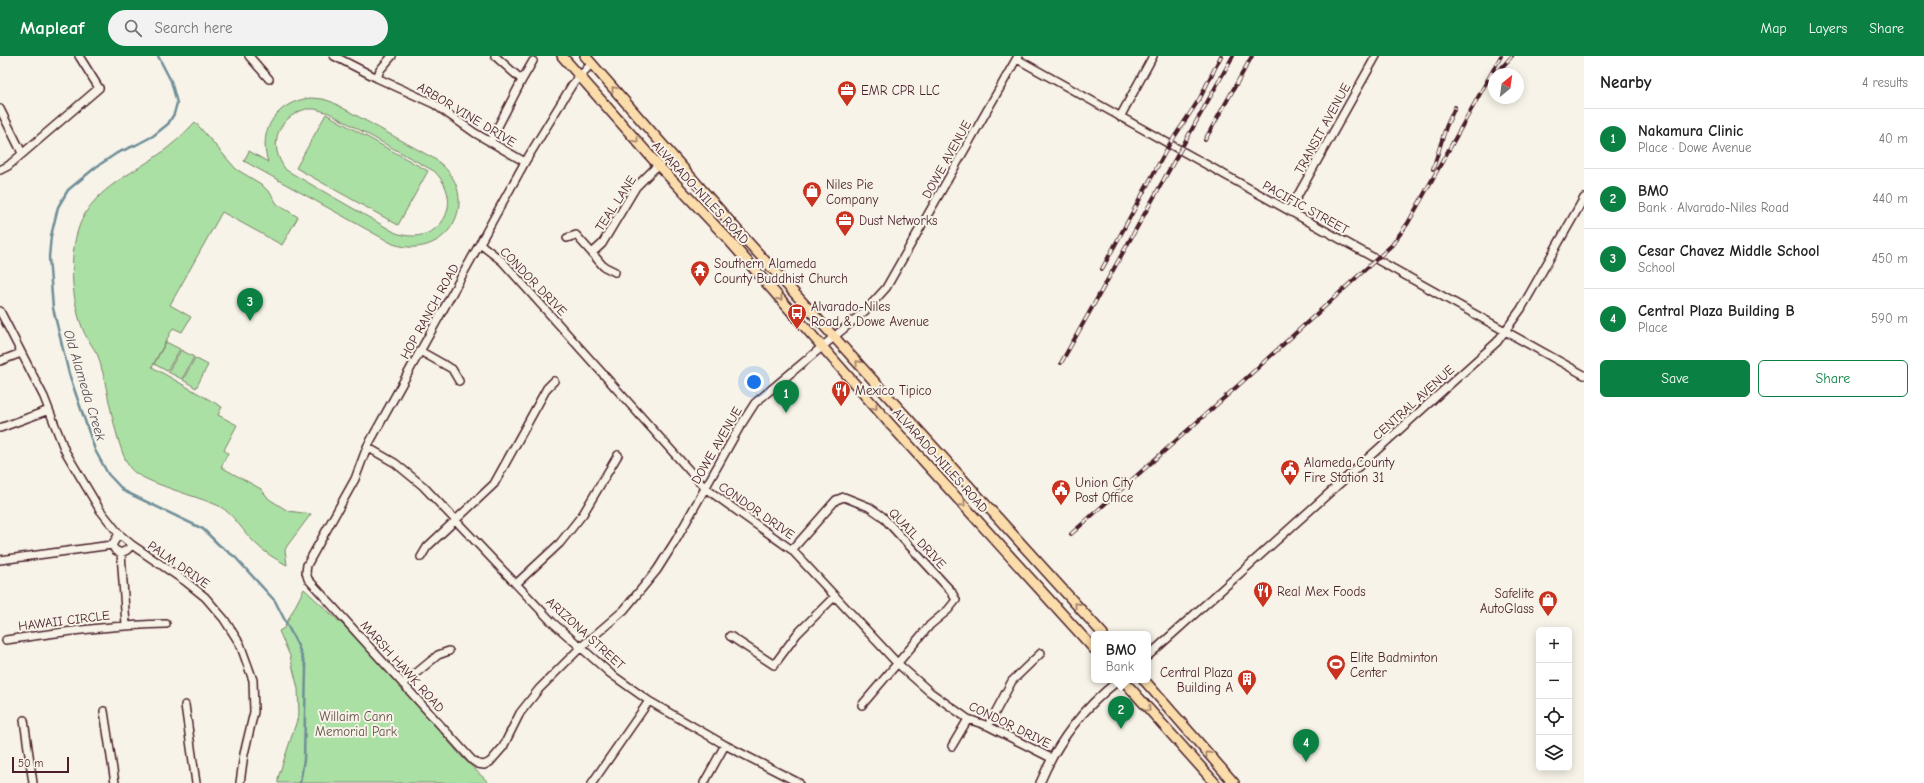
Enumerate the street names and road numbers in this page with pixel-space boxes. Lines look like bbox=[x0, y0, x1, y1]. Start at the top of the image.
street label: ARBOR VINE DRIVE bbox=[415, 79, 519, 150]
street label: TRANSIT AVENUE bbox=[1291, 80, 1354, 176]
street label: DOWE AVENUE bbox=[919, 117, 974, 201]
street label: ALVARADO-NILES ROAD bbox=[649, 138, 752, 247]
street label: TEAL LANE bbox=[592, 172, 639, 234]
street label: PACIFIC STREET bbox=[1260, 178, 1352, 237]
street label: CONDOR DRIVE bbox=[497, 244, 570, 319]
street label: HOP RANCH ROAD bbox=[397, 261, 462, 362]
street label: CENTRAL AVENUE bbox=[1369, 362, 1457, 443]
street label: DOWE AVENUE bbox=[688, 404, 745, 487]
street label: ALVARADO-NILES ROAD bbox=[890, 405, 991, 516]
street label: CONDOR DRIVE bbox=[716, 479, 798, 542]
street label: QUAIL DRIVE bbox=[886, 505, 950, 572]
street label: PALM DRIVE bbox=[145, 538, 213, 591]
street label: ARIZONA STREET bbox=[543, 594, 628, 673]
street label: HAWAII CIRCLE bbox=[17, 607, 111, 634]
street label: MARSH HAWK ROAD bbox=[358, 617, 448, 715]
street label: CONDOR DRIVE bbox=[966, 698, 1053, 751]

